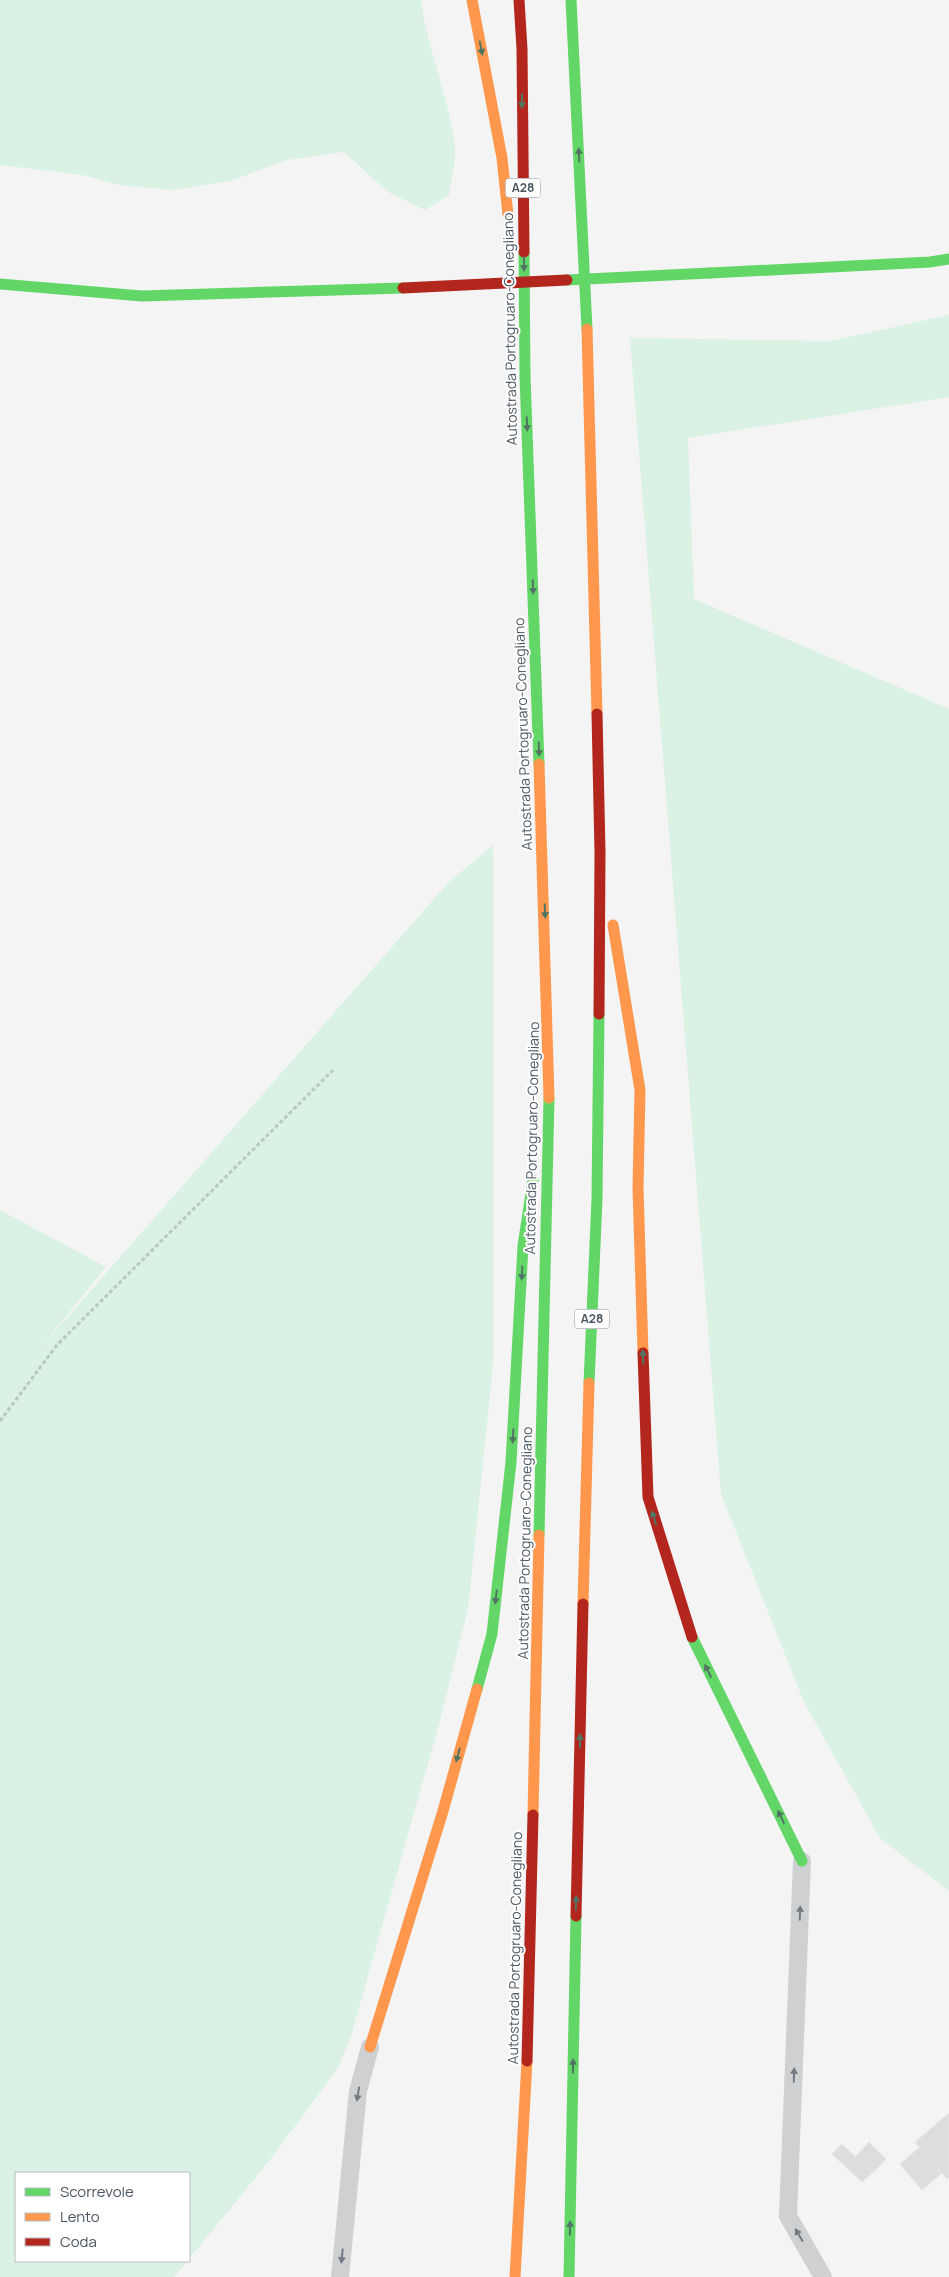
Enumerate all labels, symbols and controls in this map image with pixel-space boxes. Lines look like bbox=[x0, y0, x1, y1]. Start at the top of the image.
one-way arrow bbox=[477, 40, 485, 56]
one-way arrow bbox=[519, 93, 527, 109]
one-way arrow bbox=[575, 147, 583, 163]
road number: A28 bbox=[506, 178, 540, 198]
street label: Autostrada Portogruaro-Conegliano bbox=[498, 212, 521, 446]
one-way arrow bbox=[520, 256, 528, 272]
one-way arrow bbox=[523, 417, 531, 433]
one-way arrow bbox=[529, 579, 537, 595]
street label: Autostrada Portogruaro-Conegliano bbox=[509, 617, 536, 851]
one-way arrow bbox=[535, 741, 543, 757]
one-way arrow bbox=[541, 904, 549, 920]
street label: Autostrada Portogruaro-Conegliano bbox=[520, 1021, 543, 1255]
one-way arrow bbox=[517, 1266, 525, 1282]
road number: A28 bbox=[574, 1310, 610, 1328]
one-way arrow bbox=[639, 1349, 647, 1365]
street label: Autostrada Portogruaro-Conegliano bbox=[513, 1426, 536, 1660]
one-way arrow bbox=[508, 1428, 516, 1444]
one-way arrow bbox=[650, 1511, 658, 1526]
one-way arrow bbox=[492, 1590, 500, 1606]
one-way arrow bbox=[704, 1664, 712, 1678]
one-way arrow bbox=[576, 1733, 584, 1749]
one-way arrow bbox=[454, 1748, 462, 1763]
one-way arrow bbox=[776, 1810, 784, 1824]
street label: Autostrada Portogruaro-Conegliano bbox=[503, 1831, 526, 2065]
one-way arrow bbox=[573, 1895, 581, 1911]
one-way arrow bbox=[796, 1905, 804, 1921]
one-way arrow bbox=[569, 2058, 577, 2074]
one-way arrow bbox=[790, 2067, 798, 2083]
one-way arrow bbox=[354, 2087, 362, 2103]
legend bbox=[15, 2172, 190, 2262]
text: Scorrevole bbox=[60, 2181, 134, 2202]
text: Lento bbox=[60, 2206, 100, 2227]
one-way arrow bbox=[566, 2220, 574, 2236]
one-way arrow bbox=[795, 2227, 803, 2242]
text: Coda bbox=[60, 2231, 97, 2252]
one-way arrow bbox=[338, 2248, 346, 2264]

